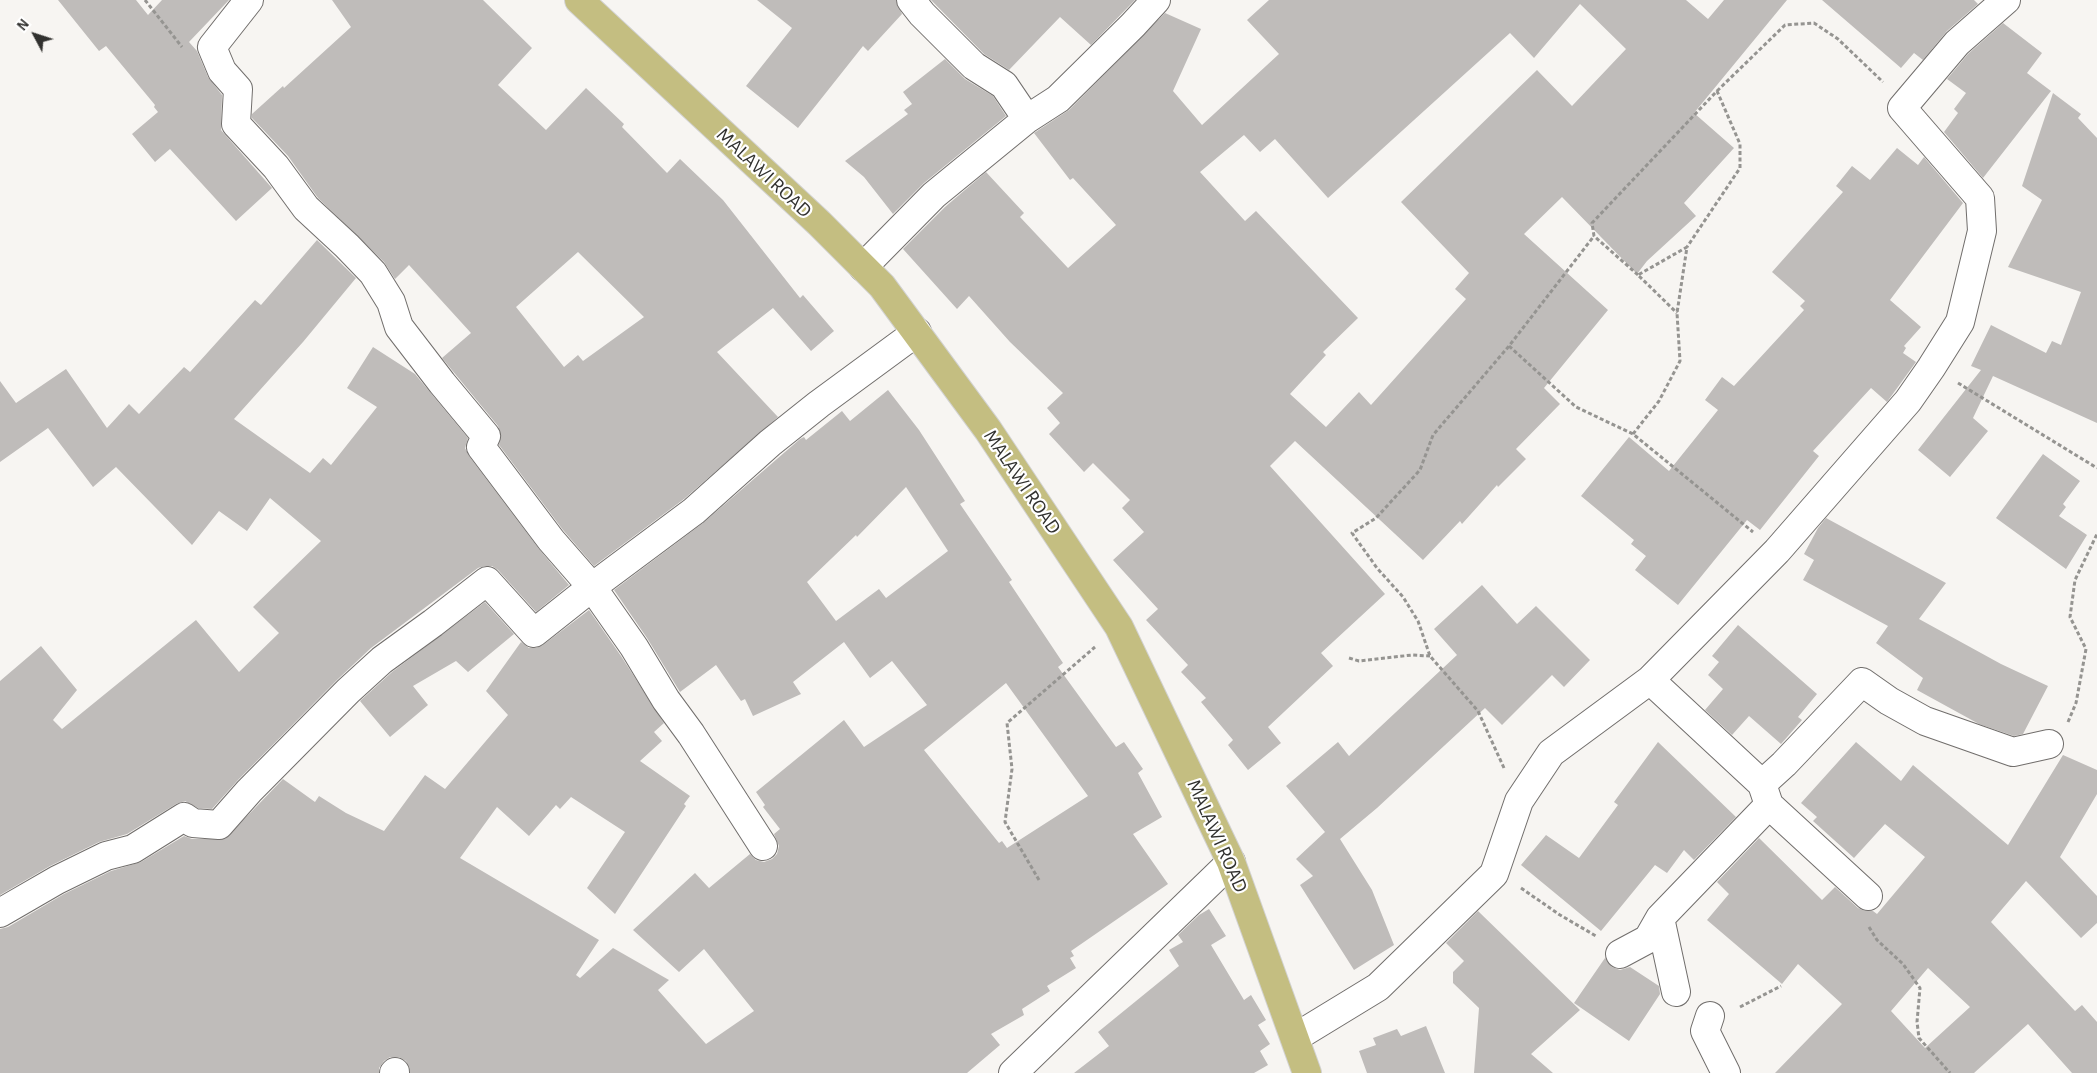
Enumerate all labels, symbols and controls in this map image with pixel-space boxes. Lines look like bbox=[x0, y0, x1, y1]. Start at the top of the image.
north arrow bbox=[10, 10, 60, 60]
text: N bbox=[15, 17, 32, 34]
street label: MALAWI ROAD bbox=[712, 123, 816, 223]
street label: MALAWI ROAD bbox=[978, 425, 1066, 539]
street label: MALAWI ROAD bbox=[1181, 776, 1253, 896]

